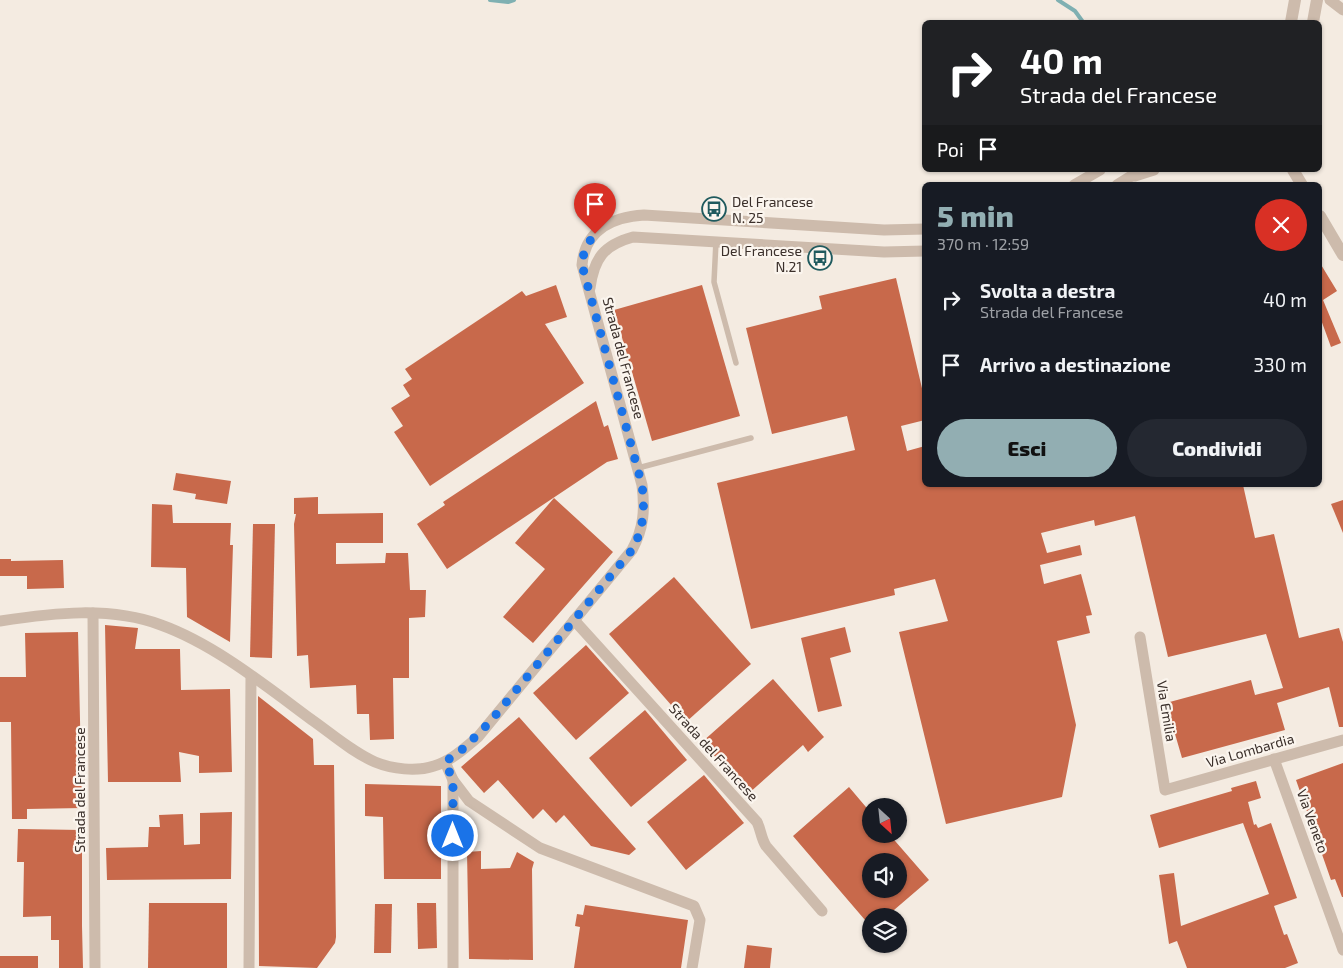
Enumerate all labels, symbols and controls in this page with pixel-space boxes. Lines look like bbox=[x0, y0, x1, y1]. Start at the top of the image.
text: 40 m bbox=[1020, 39, 1103, 81]
icon: right bbox=[937, 40, 1002, 105]
text: Strada del Francese bbox=[1020, 81, 1217, 107]
icon: arrive bbox=[974, 135, 1002, 163]
text: Poi bbox=[937, 138, 964, 161]
pin bbox=[574, 183, 616, 234]
icon: arrive bbox=[581, 190, 609, 218]
place label: Del Francese N. 25 bbox=[732, 193, 813, 226]
bus stop icon: Del Francese N. 25 bbox=[701, 196, 727, 222]
text: 5 min bbox=[937, 197, 1014, 233]
button: close bbox=[1255, 199, 1307, 251]
text: 370 m · 12:59 bbox=[937, 234, 1029, 253]
place label: Del Francese N.21 bbox=[721, 242, 802, 275]
bus stop icon: Del Francese N.21 bbox=[807, 245, 833, 271]
text: Svolta a destra bbox=[980, 279, 1115, 302]
icon: right bbox=[937, 286, 965, 314]
text: 40 m bbox=[1263, 288, 1307, 311]
street label: Strada del Francese bbox=[600, 295, 648, 421]
text: Strada del Francese bbox=[980, 302, 1123, 321]
icon: arrive bbox=[937, 351, 965, 379]
text: Arrivo a destinazione bbox=[980, 353, 1171, 376]
text: 330 m bbox=[1254, 353, 1307, 376]
button: Esci bbox=[937, 419, 1117, 477]
button: Condividi bbox=[1127, 419, 1307, 477]
street label: Via Emilia bbox=[1154, 679, 1180, 743]
street label: Strada del Francese bbox=[666, 700, 762, 804]
street label: Strada del Francese bbox=[71, 727, 88, 853]
street label: Via Lombardia bbox=[1204, 729, 1296, 771]
street label: Via Veneto bbox=[1294, 787, 1332, 855]
north arrow bbox=[862, 798, 908, 842]
map controls bbox=[862, 798, 907, 953]
position arrow bbox=[426, 809, 478, 861]
button: sound bbox=[862, 853, 907, 898]
button: layers bbox=[862, 908, 907, 953]

